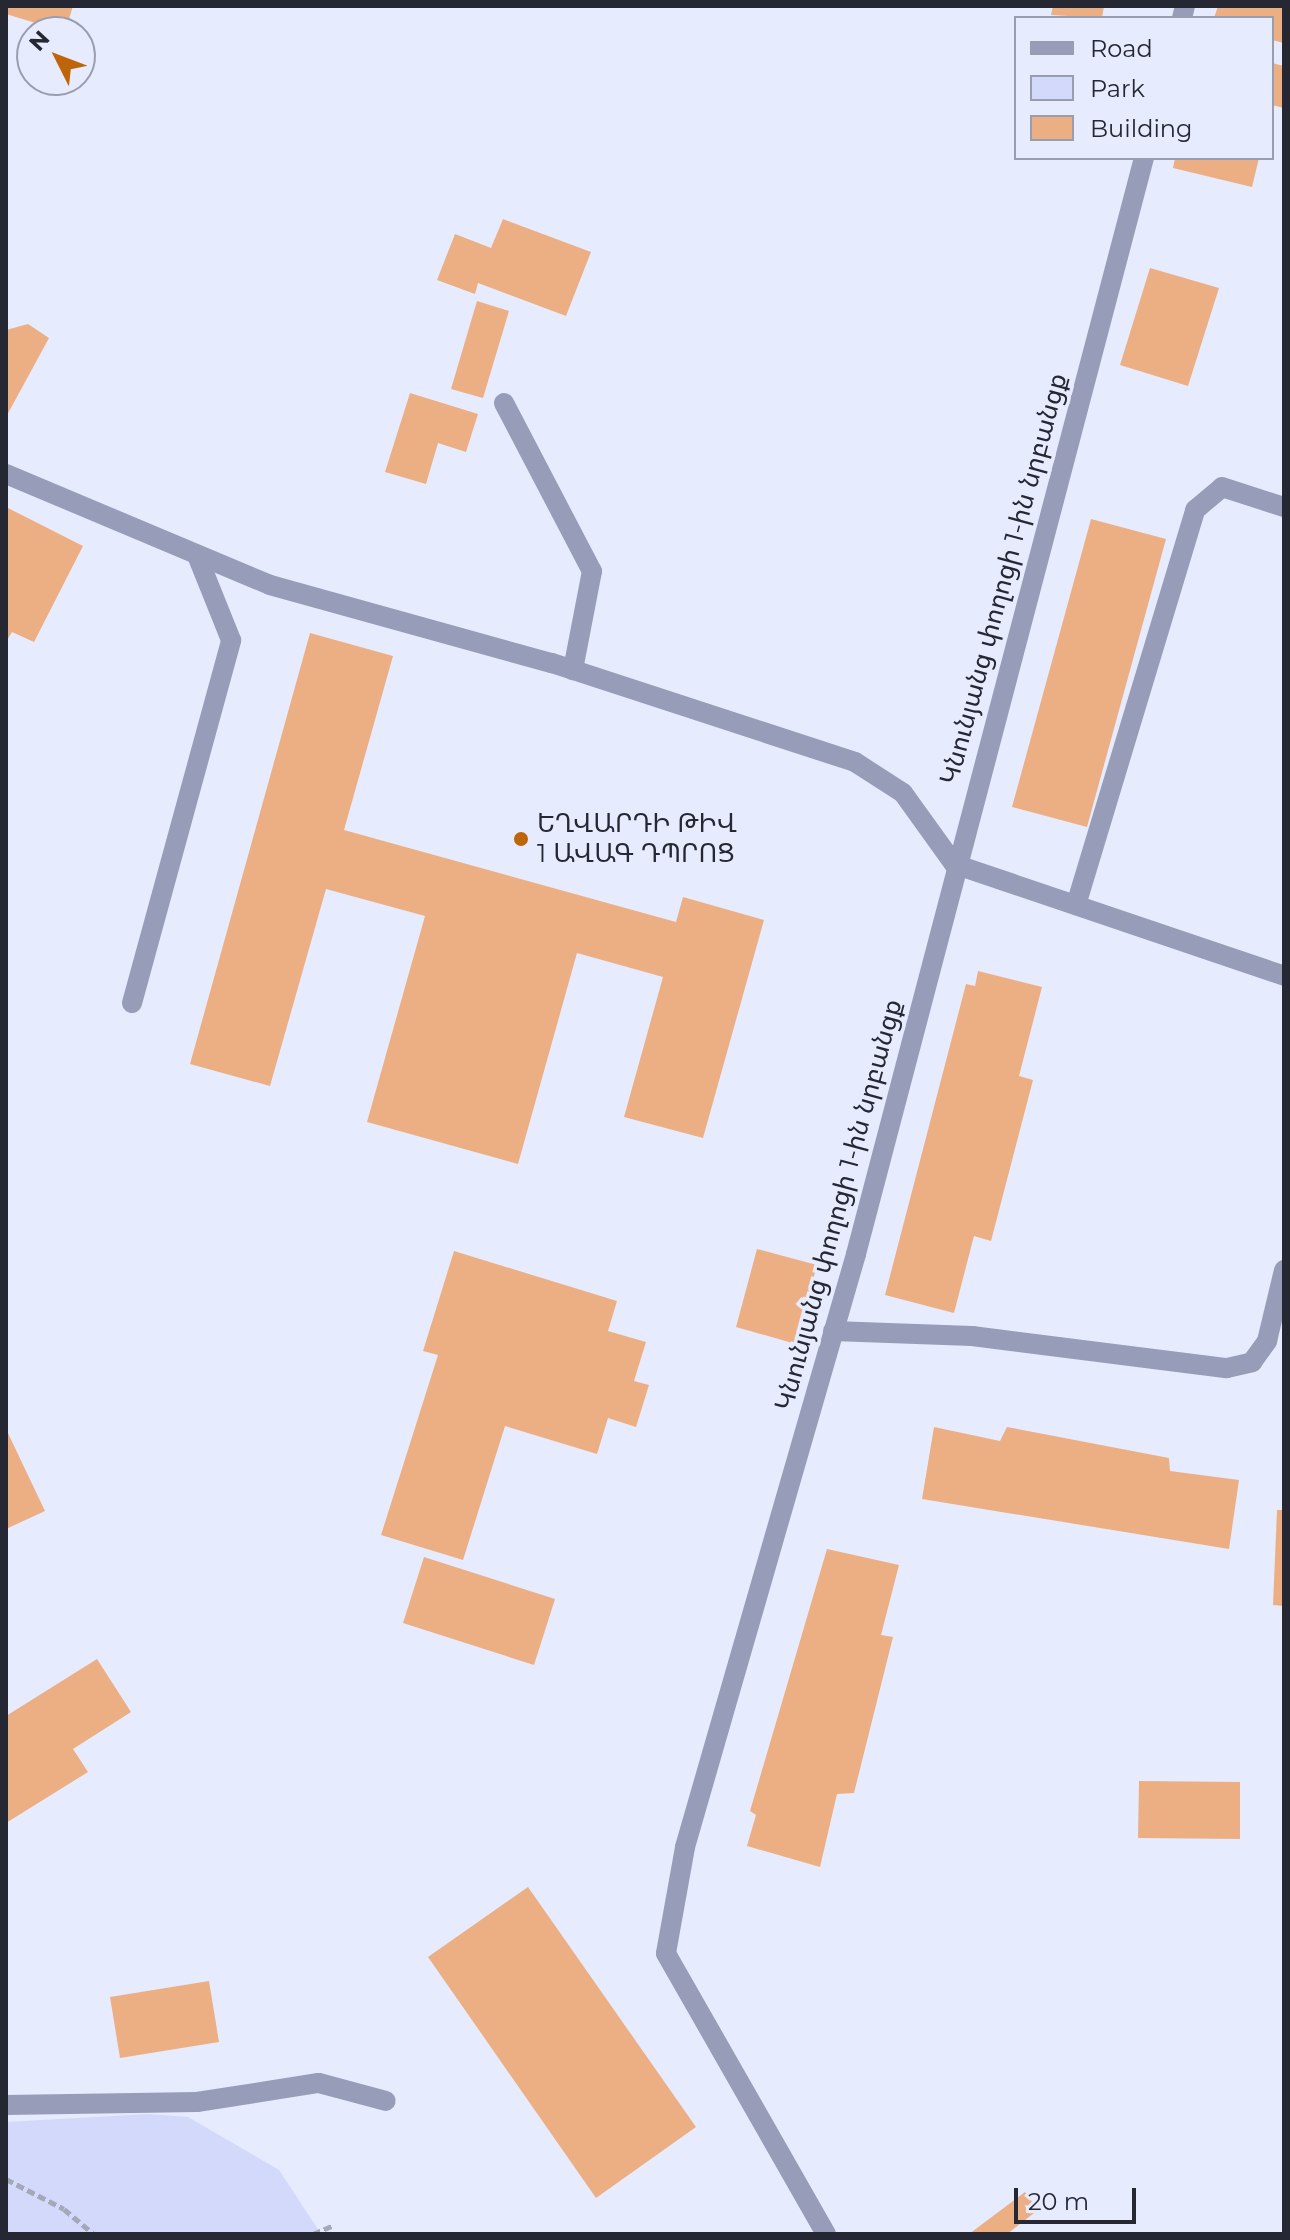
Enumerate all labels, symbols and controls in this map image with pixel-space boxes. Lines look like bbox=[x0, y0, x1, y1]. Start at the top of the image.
north arrow bbox=[16, 16, 96, 96]
legend bbox=[1014, 16, 1274, 160]
text: N bbox=[23, 25, 55, 57]
text: Road bbox=[1090, 34, 1153, 63]
text: Park bbox=[1090, 74, 1145, 103]
text: Building bbox=[1090, 114, 1193, 143]
street label: Կնունյանց փողոցի 1-ին նրբանցք bbox=[934, 370, 1074, 788]
place label: ԵՂՎԱՐԴԻ ԹԻՎ 1 ԱՎԱԳ ԴՊՐՈՑ bbox=[537, 808, 737, 870]
marker: ԵՂՎԱՐԴԻ ԹԻՎ 1 ԱՎԱԳ ԴՊՐՈՑ bbox=[512, 830, 530, 848]
street label: Կնունյանց փողոցի 1-ին նրբանցք bbox=[769, 996, 909, 1414]
scale bar bbox=[1018, 2172, 1140, 2222]
text: 20 m bbox=[1028, 2187, 1089, 2216]

